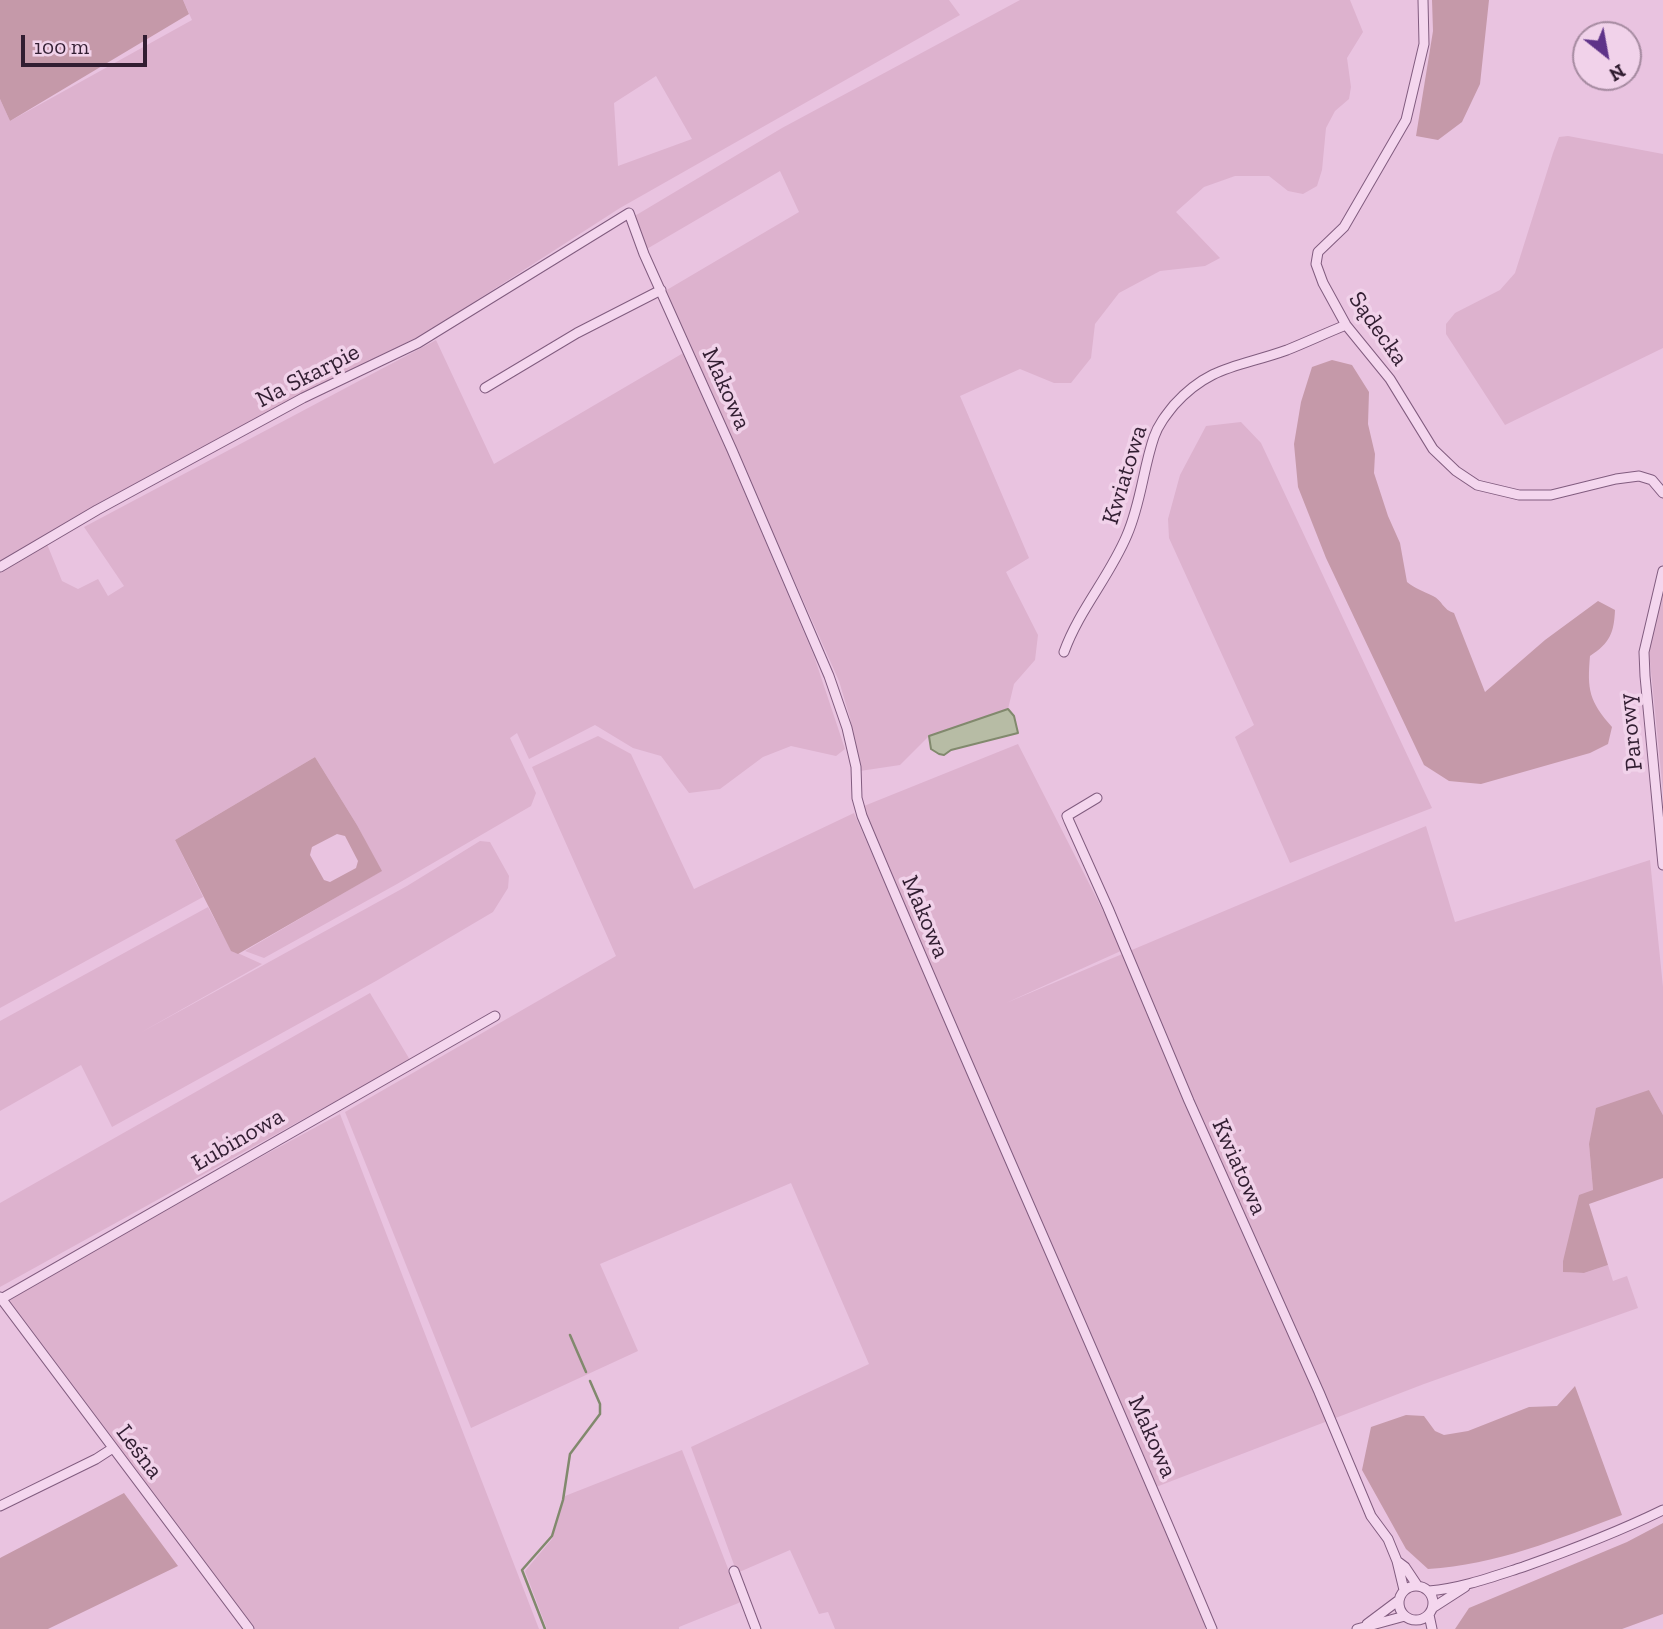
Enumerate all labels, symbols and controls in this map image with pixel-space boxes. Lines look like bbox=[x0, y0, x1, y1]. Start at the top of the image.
scale bar bbox=[24, 21, 150, 65]
north arrow bbox=[1572, 21, 1642, 91]
text: 100 m bbox=[34, 34, 89, 59]
text: N bbox=[1605, 59, 1629, 86]
street label: Sądecka bbox=[1342, 286, 1414, 372]
street label: Na Skarpie bbox=[251, 338, 365, 414]
street label: Makowa bbox=[695, 344, 757, 434]
street label: Kwiatowa bbox=[1096, 422, 1154, 528]
street label: Parowy bbox=[1613, 692, 1649, 772]
street label: Makowa bbox=[895, 871, 955, 963]
street label: Łubinowa bbox=[187, 1102, 289, 1178]
street label: Kwiatowa bbox=[1205, 1114, 1273, 1220]
street label: Makowa bbox=[1121, 1392, 1183, 1482]
street label: Leśna bbox=[109, 1419, 169, 1485]

